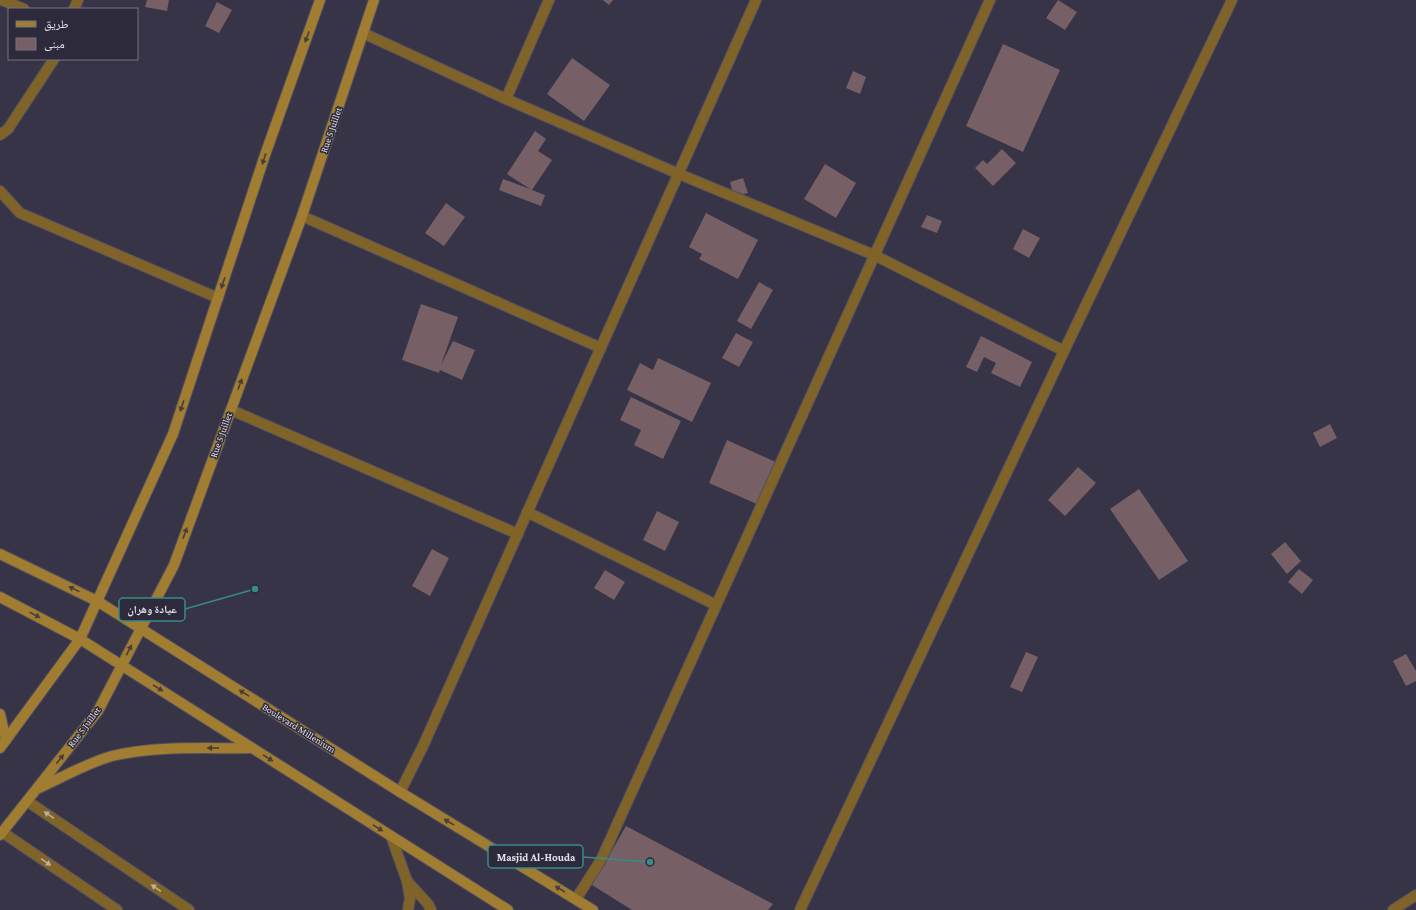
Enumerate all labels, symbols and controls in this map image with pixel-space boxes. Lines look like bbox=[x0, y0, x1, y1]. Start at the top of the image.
legend bbox=[8, 8, 138, 60]
text: طريق bbox=[44, 17, 69, 31]
one-way arrow bbox=[304, 31, 310, 43]
text: مبنى bbox=[44, 37, 65, 51]
street label: Rue 5 Juillet bbox=[318, 105, 344, 154]
one-way arrow bbox=[260, 154, 266, 166]
one-way arrow bbox=[220, 277, 226, 289]
one-way arrow bbox=[237, 378, 243, 390]
one-way arrow bbox=[179, 401, 185, 413]
street label: Rue 5 Juillet bbox=[208, 410, 235, 459]
one-way arrow bbox=[183, 526, 189, 538]
one-way arrow bbox=[68, 586, 79, 592]
callout: عيادة وهران bbox=[119, 598, 185, 621]
text: عيادة وهران bbox=[127, 603, 177, 617]
one-way arrow bbox=[29, 612, 40, 618]
one-way arrow bbox=[126, 644, 133, 656]
one-way arrow bbox=[153, 684, 163, 692]
one-way arrow bbox=[238, 690, 250, 697]
street label: Boulevard Millenium bbox=[260, 701, 338, 755]
street label: Rue 5 Juillet bbox=[65, 704, 103, 749]
one-way arrow bbox=[207, 745, 219, 752]
one-way arrow bbox=[56, 754, 64, 765]
one-way arrow bbox=[263, 754, 273, 762]
one-way arrow bbox=[43, 811, 54, 819]
one-way arrow bbox=[444, 818, 454, 826]
one-way arrow bbox=[372, 824, 384, 831]
callout: Masjid Al-Houda bbox=[488, 845, 583, 868]
text: Masjid Al-Houda bbox=[497, 851, 576, 864]
one-way arrow bbox=[41, 858, 51, 866]
one-way arrow bbox=[151, 884, 162, 892]
one-way arrow bbox=[554, 886, 566, 893]

